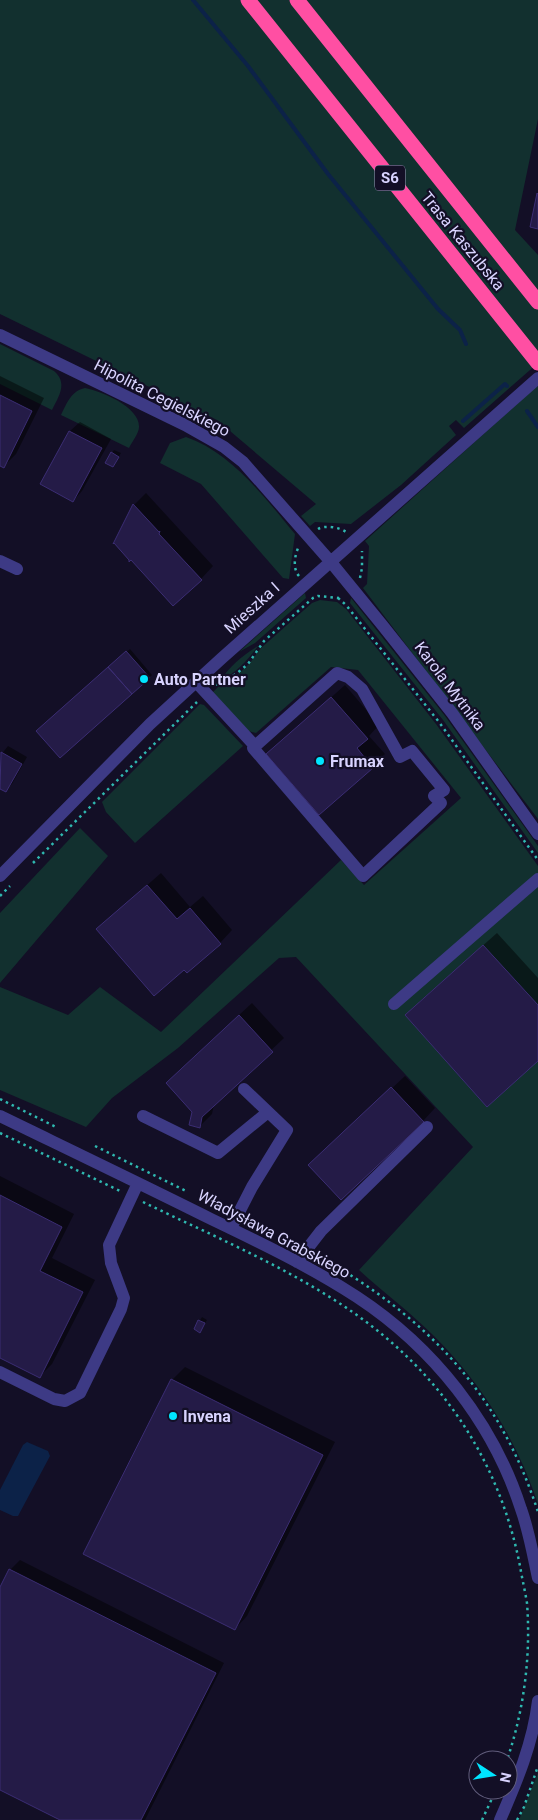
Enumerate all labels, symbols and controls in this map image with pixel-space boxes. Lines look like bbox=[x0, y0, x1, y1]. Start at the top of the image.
road number: S6 bbox=[375, 166, 405, 190]
street label: Trasa Kaszubska bbox=[417, 188, 509, 294]
street label: Hipolita Cegielskiego bbox=[91, 355, 233, 441]
street label: Mieszka I bbox=[220, 578, 284, 638]
street label: Karola Mytnika bbox=[411, 638, 489, 734]
place label: Auto Partner bbox=[154, 670, 246, 689]
marker: Auto Partner bbox=[138, 673, 150, 685]
place label: Frumax bbox=[330, 752, 385, 771]
marker: Frumax bbox=[314, 755, 326, 767]
street label: Władysława Grabskiego bbox=[194, 1186, 354, 1282]
place label: Invena bbox=[183, 1407, 231, 1426]
marker: Invena bbox=[167, 1410, 179, 1422]
north arrow bbox=[468, 1750, 518, 1800]
text: N bbox=[497, 1771, 515, 1784]

